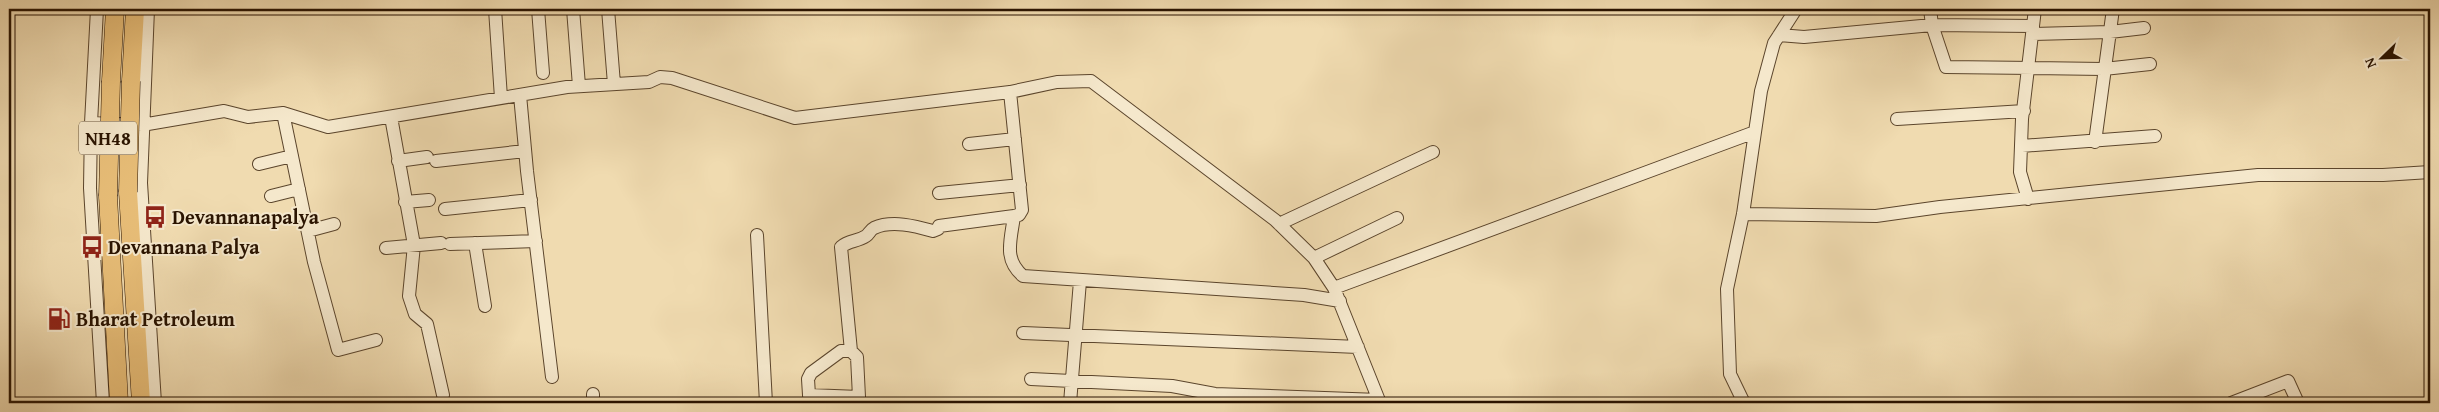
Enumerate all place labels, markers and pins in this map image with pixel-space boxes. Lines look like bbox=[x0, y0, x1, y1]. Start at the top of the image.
place label: Devannanapalya bbox=[172, 202, 320, 231]
bus stop icon: Devannanapalya bbox=[142, 204, 168, 230]
place label: Devannana Palya bbox=[108, 232, 260, 261]
bus stop icon: Devannana Palya bbox=[79, 234, 105, 260]
place label: Bharat Petroleum bbox=[76, 304, 235, 333]
fuel station icon: Bharat Petroleum bbox=[46, 306, 72, 332]

